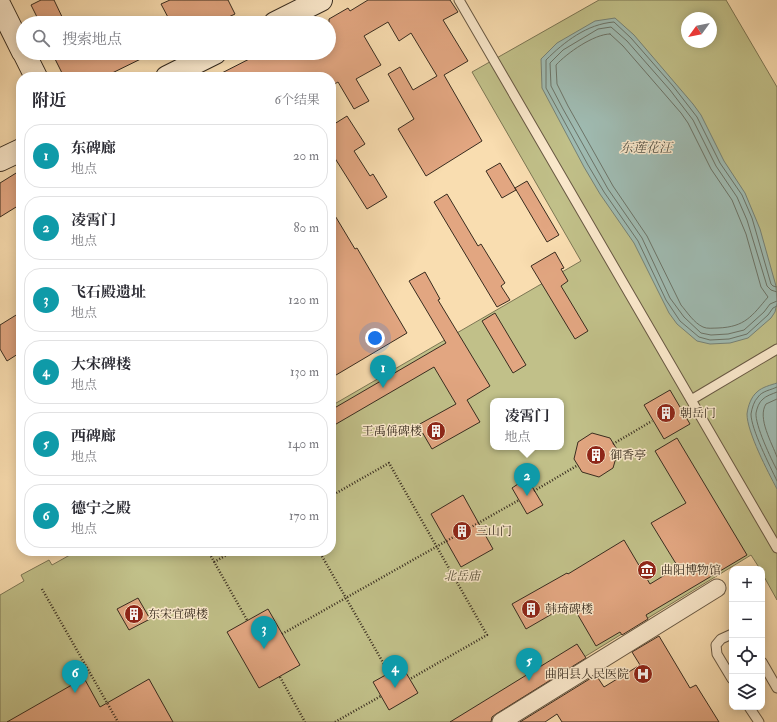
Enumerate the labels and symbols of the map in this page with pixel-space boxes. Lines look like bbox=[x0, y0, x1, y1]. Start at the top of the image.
north arrow bbox=[681, 12, 717, 48]
water label: 东莲花汪 bbox=[620, 140, 674, 156]
your location bbox=[365, 328, 385, 348]
pin: 1 bbox=[370, 355, 396, 388]
building icon: 朝岳门 bbox=[655, 402, 677, 424]
place label: 朝岳门 bbox=[680, 406, 716, 421]
building icon: 王禹偁碑楼 bbox=[425, 420, 447, 442]
place label: 王禹偁碑楼 bbox=[362, 424, 422, 439]
building icon: 御香亭 bbox=[585, 444, 607, 466]
place label: 御香亭 bbox=[610, 448, 646, 463]
pin: 2 bbox=[514, 463, 540, 496]
building icon: 三山门 bbox=[451, 520, 473, 542]
place label: 三山门 bbox=[476, 524, 512, 539]
museum icon: 曲阳博物馆 bbox=[636, 559, 658, 581]
place label: 曲阳博物馆 bbox=[661, 563, 721, 578]
park label: 北岳庙 bbox=[444, 569, 482, 584]
building icon: 韩琦碑楼 bbox=[520, 598, 542, 620]
place label: 韩琦碑楼 bbox=[545, 602, 593, 617]
building icon: 东宋宜碑楼 bbox=[123, 603, 145, 625]
place label: 东宋宜碑楼 bbox=[148, 607, 208, 622]
pin: 3 bbox=[251, 616, 277, 649]
pin: 5 bbox=[516, 648, 542, 681]
pin: 4 bbox=[382, 655, 408, 688]
pin: 6 bbox=[62, 660, 88, 693]
hospital icon: 曲阳县人民医院 bbox=[632, 663, 654, 685]
place label: 曲阳县人民医院 bbox=[545, 667, 629, 682]

